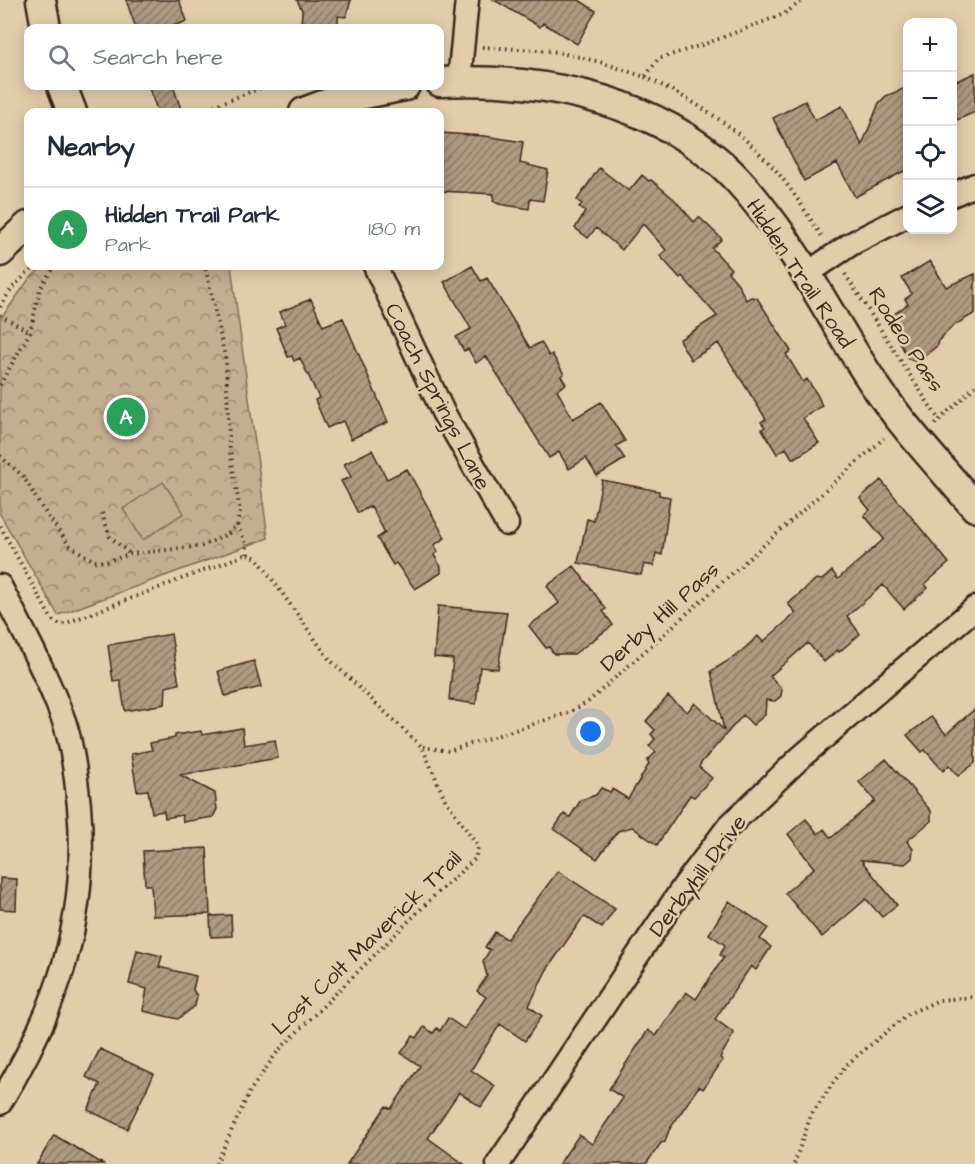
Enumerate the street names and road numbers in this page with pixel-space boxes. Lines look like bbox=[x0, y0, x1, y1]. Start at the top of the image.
street label: Hidden Trail Road bbox=[738, 193, 861, 355]
street label: Rodeo Pass bbox=[860, 281, 951, 398]
street label: Coach Springs Lane bbox=[376, 298, 498, 496]
street label: Derby Hill Pass bbox=[593, 555, 727, 680]
street label: Derbyhill Drive bbox=[642, 808, 755, 944]
street label: Lost Colt Maverick Trail bbox=[265, 844, 469, 1042]

